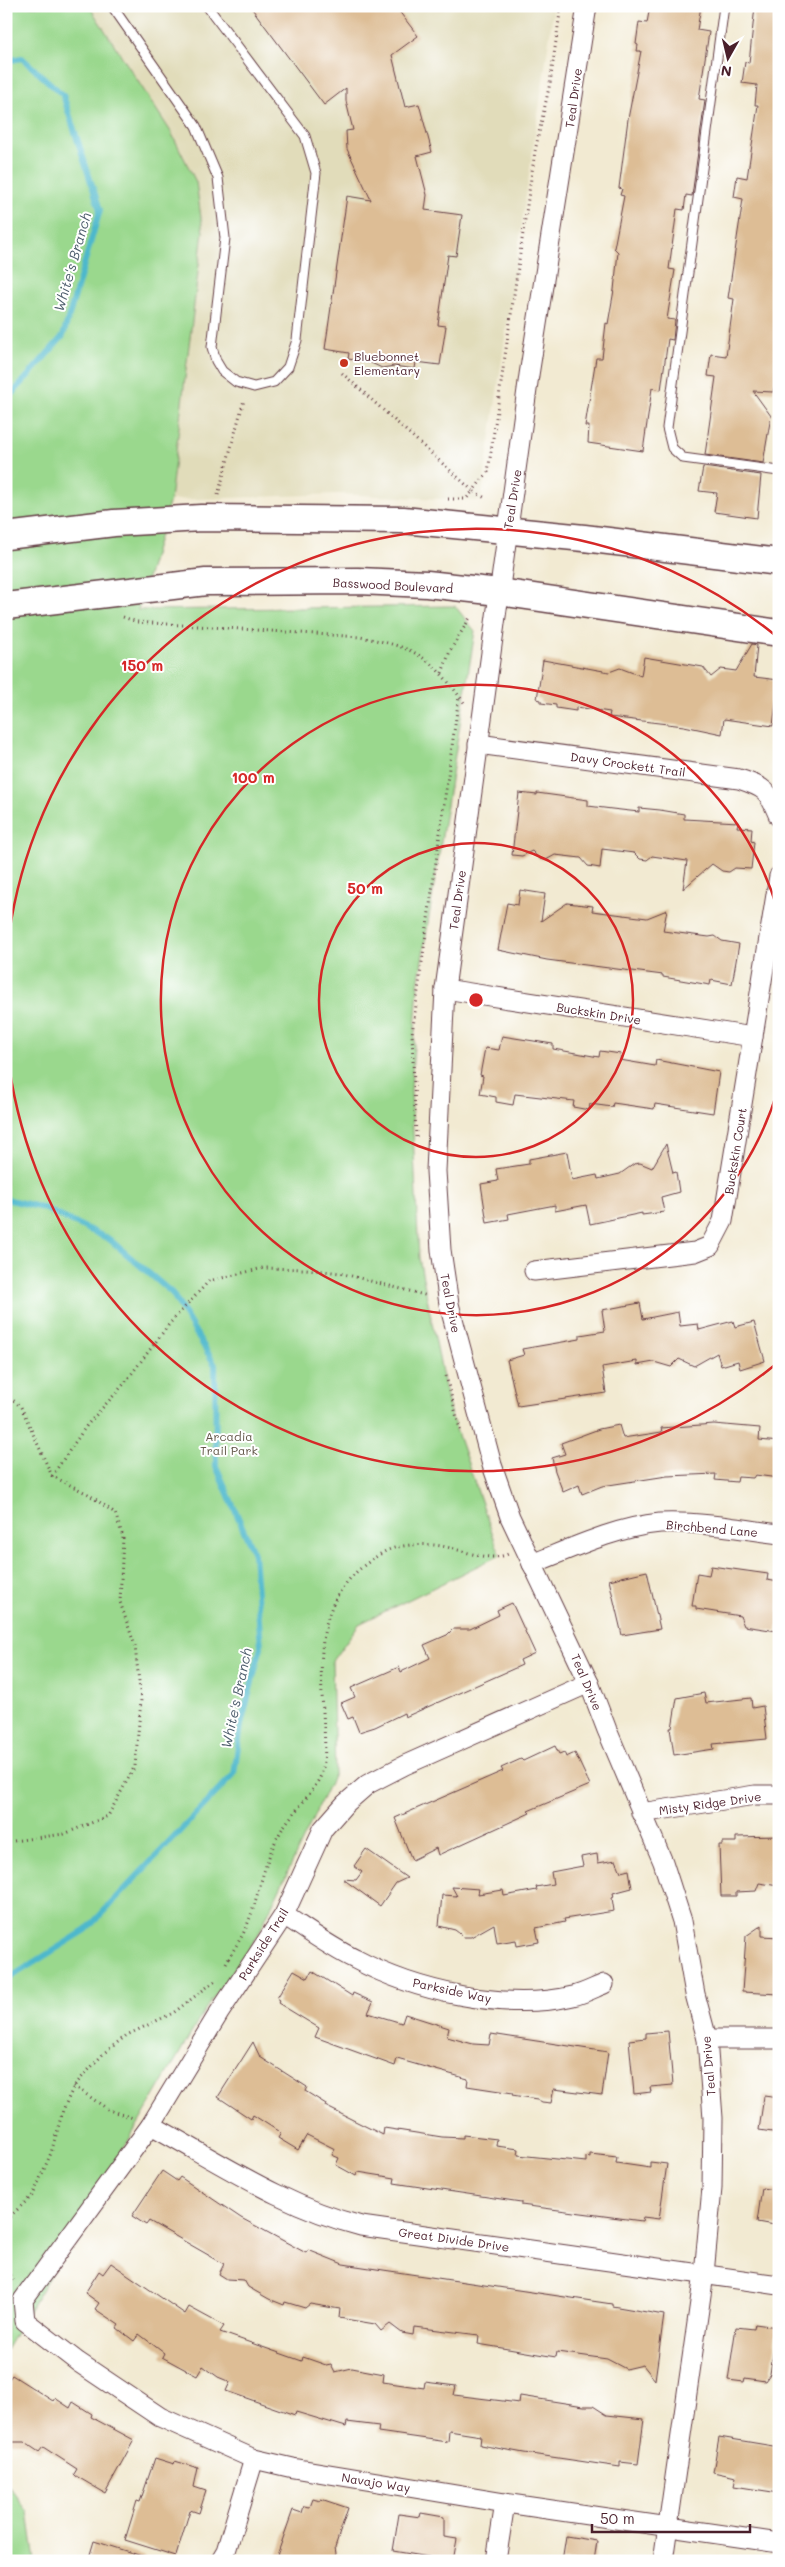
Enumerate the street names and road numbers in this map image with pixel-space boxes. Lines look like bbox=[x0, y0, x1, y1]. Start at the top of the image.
street label: Teal Drive bbox=[561, 67, 585, 129]
street label: Teal Drive bbox=[499, 468, 525, 530]
street label: Basswood Boulevard bbox=[332, 574, 454, 596]
street label: Davy Crockett Trail bbox=[569, 748, 687, 780]
street label: Teal Drive bbox=[445, 869, 469, 931]
street label: Buckskin Drive bbox=[556, 998, 642, 1028]
street label: Buckskin Court bbox=[720, 1107, 750, 1195]
street label: Teal Drive bbox=[437, 1272, 465, 1334]
street label: Birchbend Lane bbox=[665, 1516, 759, 1540]
street label: Teal Drive bbox=[568, 1651, 606, 1713]
street label: Misty Ridge Drive bbox=[658, 1788, 762, 1818]
street label: Parkside Trail bbox=[234, 1905, 292, 1983]
street label: Parkside Way bbox=[411, 1974, 493, 2006]
street label: Teal Drive bbox=[697, 2035, 719, 2097]
street label: Great Divide Drive bbox=[398, 2223, 510, 2255]
street label: Navajo Way bbox=[340, 2469, 412, 2495]

